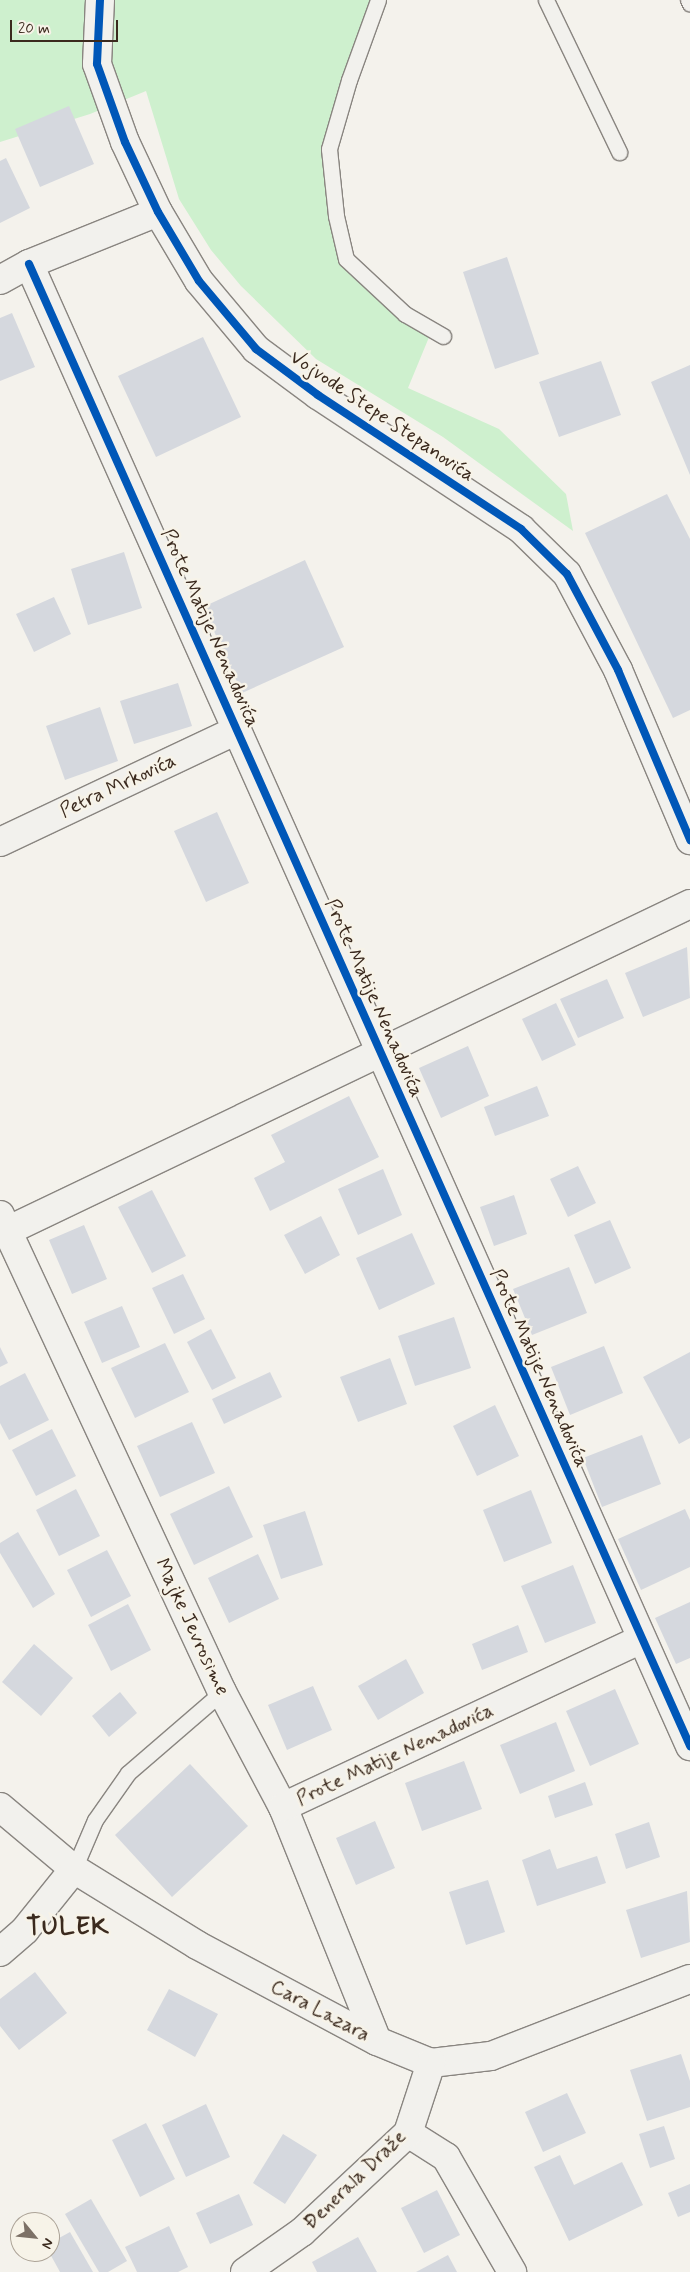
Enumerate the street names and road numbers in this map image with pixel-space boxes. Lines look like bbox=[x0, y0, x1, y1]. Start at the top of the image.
street label: Vojvode Stepe Stepanovića bbox=[287, 346, 477, 486]
street label: Prote Matije Nenadovića bbox=[157, 528, 263, 728]
street label: Petra Mrkovića bbox=[56, 749, 180, 823]
street label: Prote Matije Nenadovića bbox=[321, 898, 427, 1098]
street label: Prote Matije Nenadovića bbox=[486, 1268, 592, 1468]
street label: Majke Jevrosime bbox=[150, 1554, 234, 1700]
street label: Prote Matije Nenadovića bbox=[295, 1700, 495, 1810]
street label: Cara Lazara bbox=[265, 1974, 375, 2048]
street label: Đenerala Draže bbox=[298, 2125, 412, 2235]

